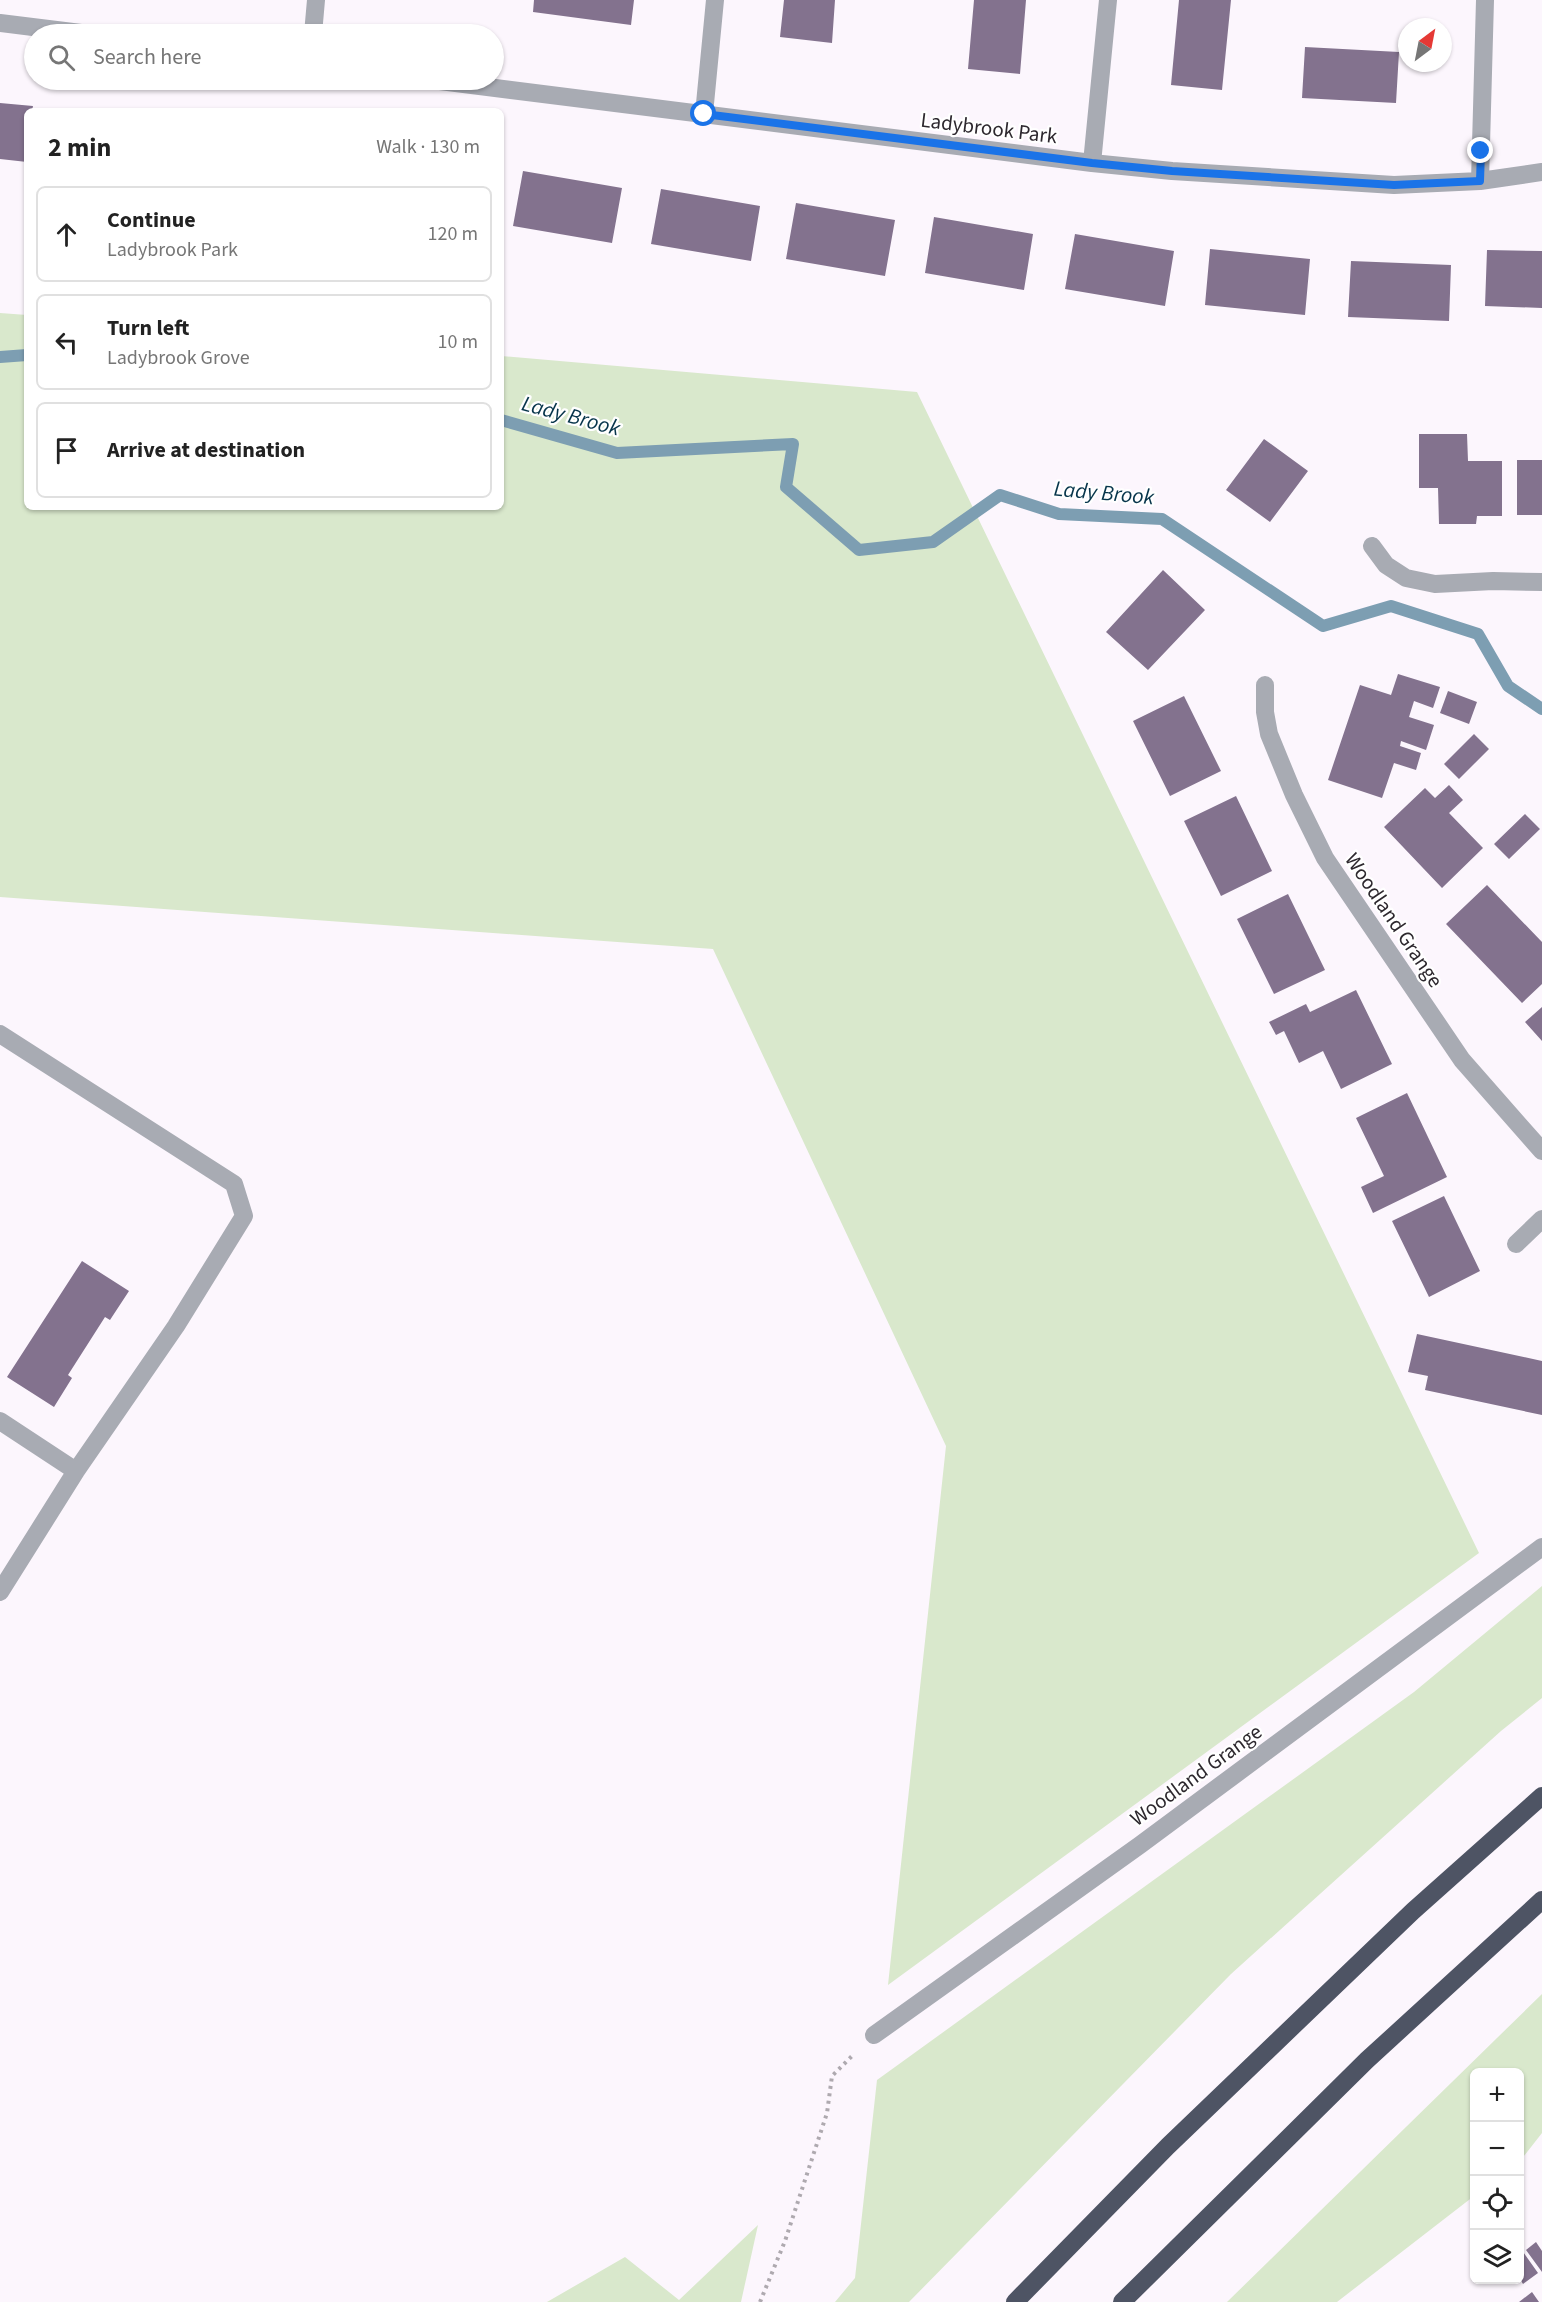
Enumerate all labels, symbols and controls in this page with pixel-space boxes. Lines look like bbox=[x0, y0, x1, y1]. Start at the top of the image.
north arrow bbox=[1398, 18, 1452, 72]
search box bbox=[24, 24, 504, 90]
icon: search bbox=[45, 41, 78, 74]
text: Search here bbox=[93, 41, 201, 73]
route start bbox=[690, 100, 716, 126]
street label: Ladybrook Park bbox=[919, 105, 1060, 151]
text: 2 min bbox=[48, 129, 111, 166]
text: Walk · 130 m bbox=[376, 133, 480, 161]
route end bbox=[1467, 137, 1493, 163]
text: Continue bbox=[107, 204, 196, 236]
icon: ahead bbox=[50, 218, 83, 251]
text: 120 m bbox=[428, 220, 478, 248]
text: Ladybrook Park bbox=[107, 236, 238, 264]
text: Turn left bbox=[107, 312, 189, 344]
icon: left bbox=[50, 326, 83, 359]
text: 10 m bbox=[438, 328, 478, 356]
text: Ladybrook Grove bbox=[107, 344, 250, 372]
water label: Lady Brook bbox=[518, 388, 624, 445]
icon: arrive bbox=[50, 434, 83, 467]
text: Arrive at destination bbox=[107, 434, 305, 466]
water label: Lady Brook bbox=[1053, 473, 1156, 513]
street label: Woodland Grange bbox=[1338, 847, 1450, 993]
street label: Woodland Grange bbox=[1124, 1717, 1268, 1833]
map controls bbox=[1470, 2068, 1524, 2284]
button: + bbox=[1470, 2068, 1524, 2122]
button: − bbox=[1470, 2122, 1524, 2176]
button: locate bbox=[1470, 2176, 1524, 2230]
button: layers bbox=[1470, 2230, 1524, 2284]

